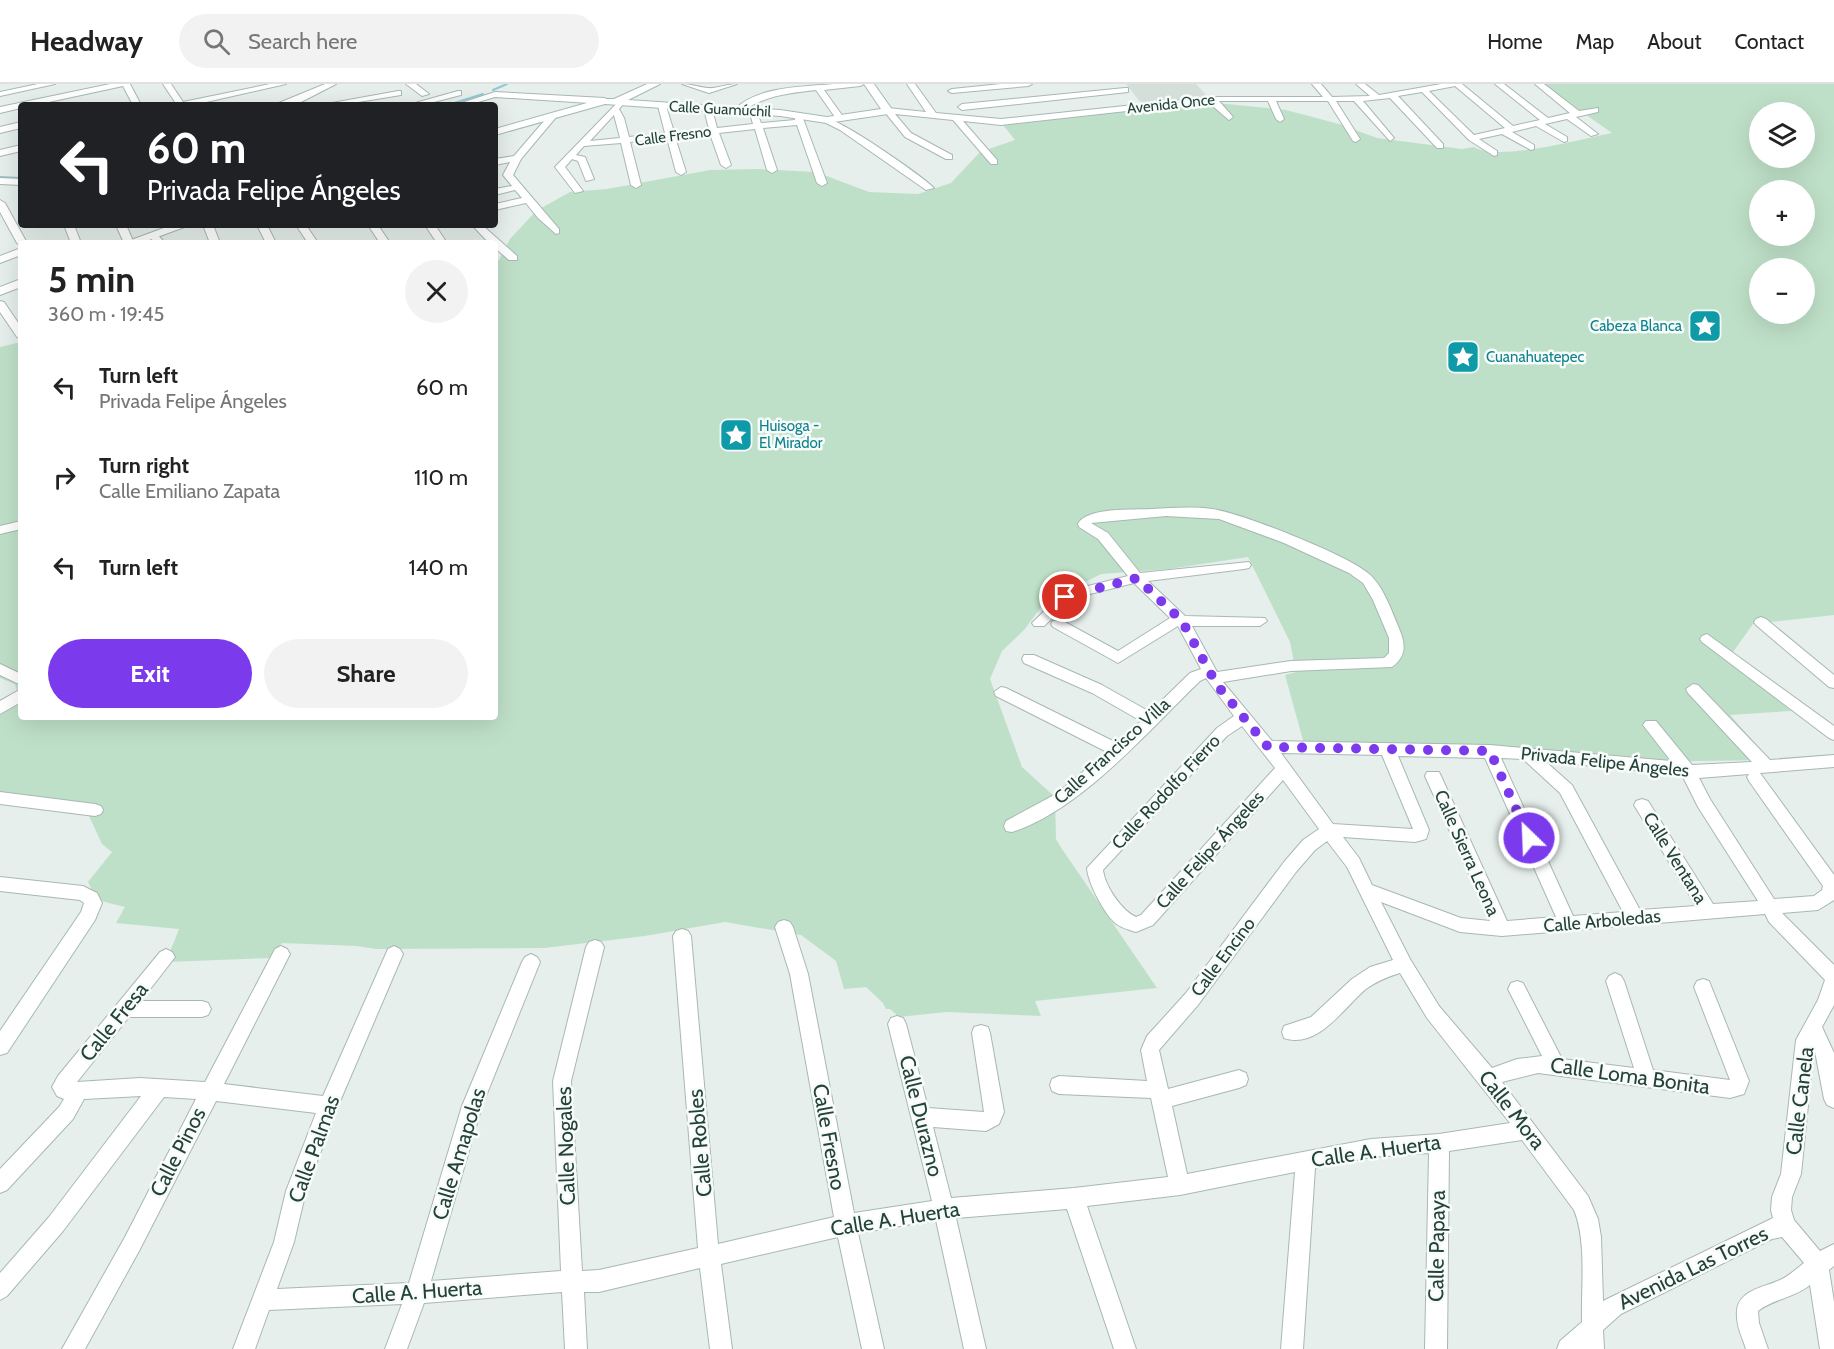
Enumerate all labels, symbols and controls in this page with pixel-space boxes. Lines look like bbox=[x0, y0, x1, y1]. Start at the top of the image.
search box bbox=[179, 14, 599, 68]
text: Headway bbox=[30, 24, 143, 58]
icon: search bbox=[200, 25, 233, 58]
text: Search here bbox=[248, 28, 357, 55]
text: Home bbox=[1487, 29, 1543, 54]
text: Map bbox=[1576, 29, 1614, 54]
text: About bbox=[1647, 29, 1701, 54]
text: Contact bbox=[1734, 29, 1804, 54]
street label: Avenida Once bbox=[1126, 90, 1216, 118]
street label: Calle Guamúchil bbox=[668, 97, 772, 121]
map controls bbox=[1749, 102, 1815, 324]
button: layers bbox=[1749, 102, 1815, 168]
text: 60 m bbox=[147, 122, 246, 174]
street label: Calle Fresno bbox=[634, 122, 712, 150]
icon: left bbox=[48, 126, 126, 204]
text: Privada Felipe Ángeles bbox=[147, 174, 401, 207]
button: + bbox=[1749, 180, 1815, 246]
text: 5 min bbox=[48, 257, 135, 301]
button: − bbox=[1749, 258, 1815, 324]
button: close bbox=[405, 260, 468, 323]
text: 360 m · 19:45 bbox=[48, 302, 164, 326]
place icon: Cabeza Blanca bbox=[1687, 308, 1723, 344]
place label: Cabeza Blanca bbox=[1590, 317, 1683, 335]
place icon: Cuanahuatepec bbox=[1445, 339, 1481, 375]
place label: Cuanahuatepec bbox=[1486, 348, 1584, 366]
text: Turn left bbox=[99, 362, 178, 389]
icon: left bbox=[48, 371, 81, 404]
text: 60 m bbox=[416, 374, 468, 401]
text: Privada Felipe Ángeles bbox=[99, 389, 287, 413]
place icon: Huisoga - El Mirador bbox=[718, 417, 754, 453]
place label: Huisoga - El Mirador bbox=[759, 417, 823, 452]
text: Turn right bbox=[99, 452, 189, 479]
icon: right bbox=[48, 461, 81, 494]
text: 110 m bbox=[414, 464, 468, 491]
text: Calle Emiliano Zapata bbox=[99, 479, 280, 503]
icon: left bbox=[48, 551, 81, 584]
text: Turn left bbox=[99, 554, 178, 581]
text: 140 m bbox=[409, 554, 468, 581]
pin bbox=[1039, 571, 1090, 622]
icon: arrive bbox=[1048, 580, 1081, 613]
button: Exit bbox=[48, 639, 252, 708]
button: Share bbox=[264, 639, 468, 708]
street label: Calle Francisco Villa bbox=[1049, 693, 1175, 809]
street label: Calle Rodolfo Fierro bbox=[1107, 730, 1225, 854]
street label: Privada Felipe Ángeles bbox=[1520, 742, 1690, 782]
street label: Calle Felipe Ángeles bbox=[1151, 787, 1269, 913]
street label: Calle Sierra Leona bbox=[1429, 787, 1505, 920]
position arrow bbox=[1497, 806, 1561, 870]
street label: Calle Ventana bbox=[1638, 808, 1712, 908]
street label: Calle Arboledas bbox=[1542, 905, 1662, 937]
street label: Calle Encino bbox=[1186, 913, 1260, 1001]
street label: Calle Fresa bbox=[74, 977, 153, 1066]
street label: Calle Canela bbox=[1780, 1045, 1819, 1156]
street label: Calle Loma Bonita bbox=[1549, 1052, 1711, 1099]
street label: Calle Durazno bbox=[894, 1053, 949, 1179]
street label: Calle Mora bbox=[1474, 1065, 1551, 1154]
street label: Calle Fresno bbox=[808, 1082, 851, 1192]
street label: Calle Amapolas bbox=[427, 1085, 491, 1223]
street label: Calle Nogales bbox=[551, 1086, 580, 1206]
street label: Calle Robles bbox=[682, 1088, 717, 1198]
street label: Calle Palmas bbox=[283, 1092, 345, 1206]
street label: Calle Pinos bbox=[144, 1103, 211, 1200]
street label: Calle A. Huerta bbox=[1310, 1129, 1442, 1172]
street label: Calle Papaya bbox=[1423, 1190, 1450, 1302]
street label: Calle A. Huerta bbox=[829, 1196, 961, 1241]
street label: Avenida Las Torres bbox=[1614, 1220, 1772, 1315]
street label: Calle A. Huerta bbox=[351, 1274, 483, 1309]

